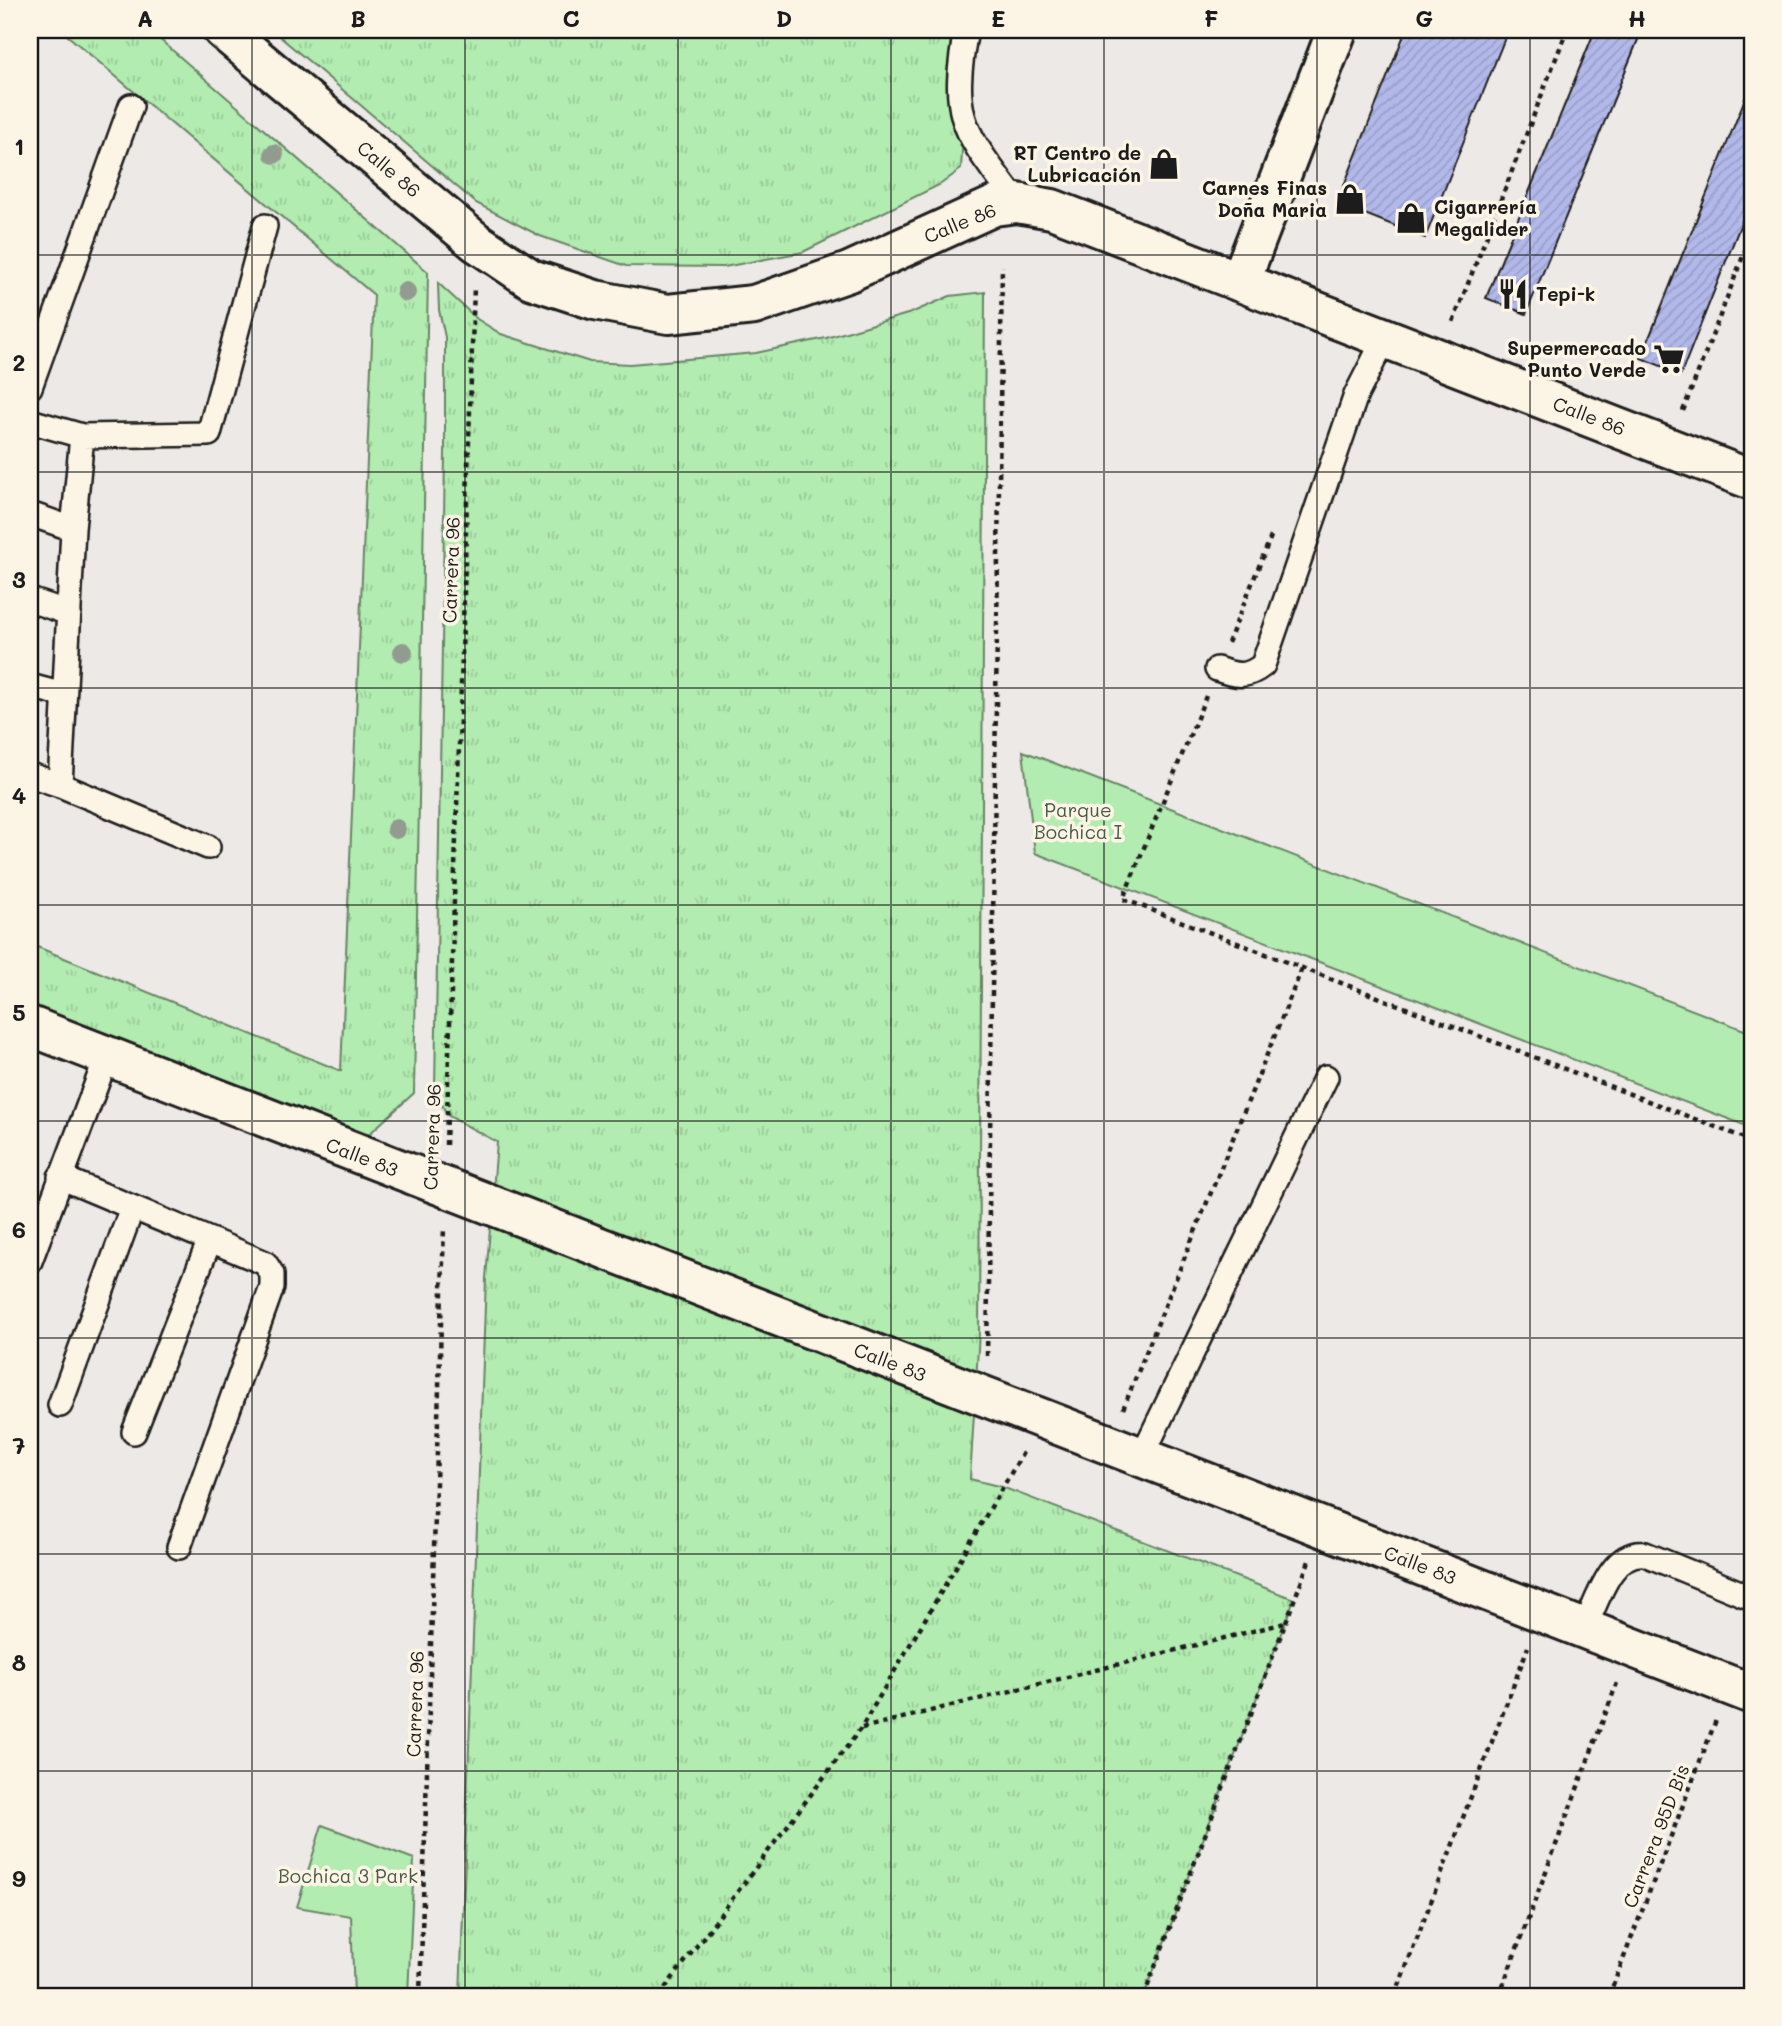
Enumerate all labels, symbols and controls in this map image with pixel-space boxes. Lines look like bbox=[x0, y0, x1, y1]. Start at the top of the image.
text: A bbox=[137, 3, 153, 33]
text: B bbox=[350, 3, 366, 33]
text: C bbox=[562, 3, 580, 33]
text: D bbox=[776, 3, 792, 33]
text: E bbox=[991, 3, 1005, 33]
text: F bbox=[1204, 3, 1218, 33]
text: G bbox=[1415, 3, 1433, 33]
text: H bbox=[1628, 3, 1646, 33]
text: 1 bbox=[14, 131, 24, 161]
street label: Calle 86 bbox=[352, 135, 426, 203]
place label: RT Centro de Lubricación bbox=[1013, 140, 1141, 187]
shop icon: RT Centro de Lubricación bbox=[1147, 147, 1181, 181]
place label: Carnes Finas Doña Maria bbox=[1202, 175, 1327, 222]
shop icon: Carnes Finas Doña Maria bbox=[1333, 182, 1367, 216]
place label: Cigarrería Megalider bbox=[1434, 194, 1537, 241]
street label: Calle 86 bbox=[920, 197, 1000, 248]
shop icon: Cigarrería Megalider bbox=[1394, 201, 1428, 235]
restaurant icon: Tepi-k bbox=[1496, 277, 1530, 311]
place label: Tepi-k bbox=[1536, 281, 1595, 306]
place label: Supermercado Punto Verde bbox=[1507, 335, 1646, 382]
supermarket icon: Supermercado Punto Verde bbox=[1652, 342, 1686, 376]
text: 2 bbox=[13, 347, 25, 377]
street label: Calle 86 bbox=[1549, 390, 1629, 441]
street label: Carrera 96 bbox=[436, 516, 465, 624]
text: 3 bbox=[12, 564, 26, 594]
text: 4 bbox=[12, 780, 26, 810]
park label: Parque Bochica I bbox=[1034, 797, 1122, 844]
text: 5 bbox=[12, 997, 26, 1027]
street label: Carrera 96 bbox=[417, 1083, 446, 1191]
street label: Calle 83 bbox=[322, 1131, 402, 1182]
text: 6 bbox=[12, 1214, 26, 1244]
street label: Calle 83 bbox=[850, 1336, 930, 1387]
text: 7 bbox=[13, 1430, 26, 1460]
street label: Calle 83 bbox=[1380, 1539, 1460, 1590]
text: 8 bbox=[12, 1647, 26, 1677]
street label: Carrera 96 bbox=[400, 1650, 429, 1758]
street label: Carrera 95D Bis bbox=[1617, 1760, 1694, 1911]
text: 9 bbox=[12, 1863, 26, 1893]
park label: Bochica 3 Park bbox=[278, 1863, 418, 1888]

